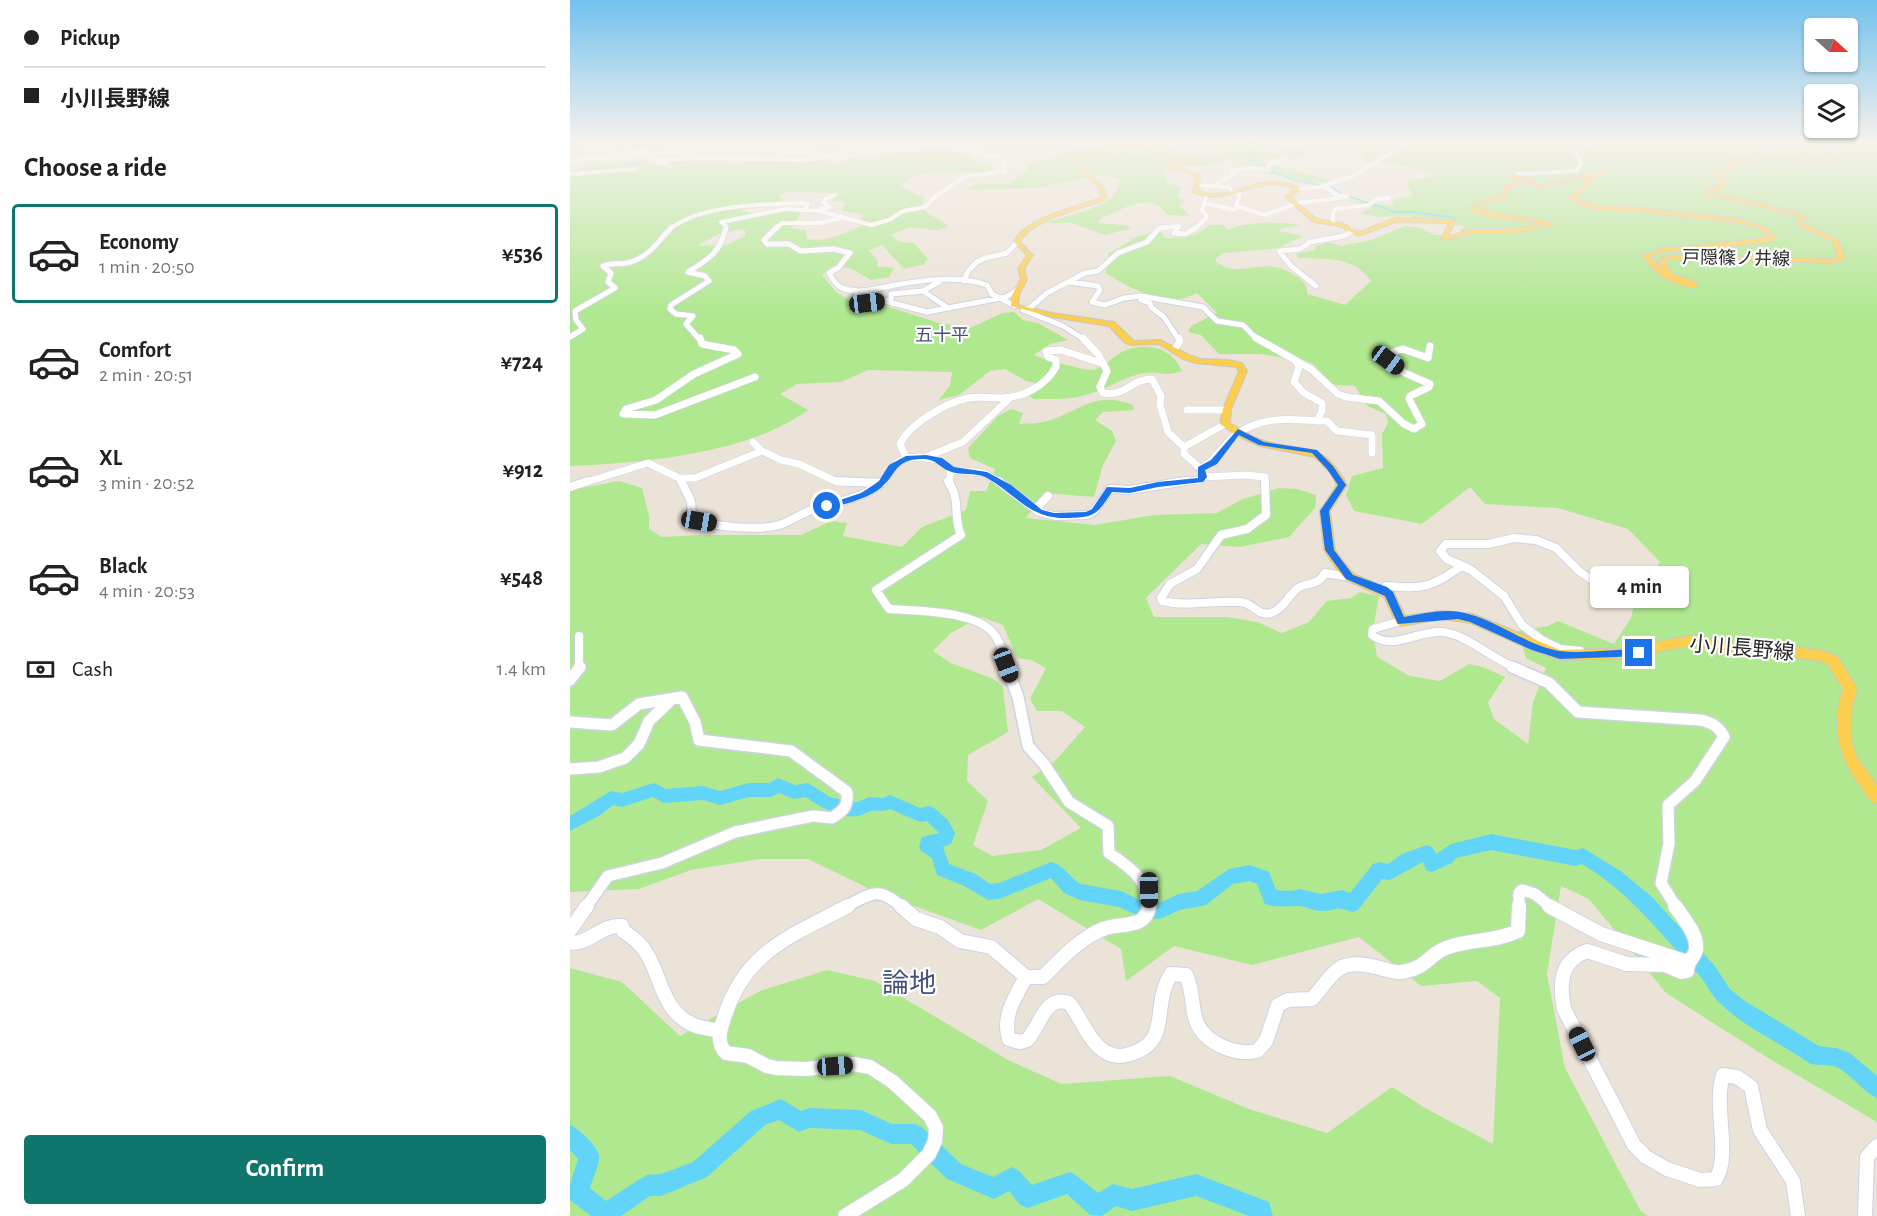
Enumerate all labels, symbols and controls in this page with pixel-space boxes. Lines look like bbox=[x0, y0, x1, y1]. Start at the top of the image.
north arrow bbox=[1804, 18, 1858, 72]
map controls bbox=[1804, 18, 1858, 138]
text: Pickup bbox=[60, 27, 120, 49]
button: layers bbox=[1804, 84, 1858, 138]
text: 小川長野線 bbox=[60, 88, 170, 110]
text: Choose a ride bbox=[24, 154, 167, 181]
icon: car bbox=[27, 227, 81, 281]
text: Economy bbox=[99, 231, 179, 253]
text: ¥536 bbox=[502, 243, 543, 265]
street label: 戸隠篠ノ井線 bbox=[1682, 247, 1790, 269]
text: 1 min · 20:50 bbox=[99, 257, 195, 277]
car bbox=[848, 292, 886, 314]
district label: 五十平 bbox=[915, 326, 969, 345]
icon: car bbox=[27, 335, 81, 389]
text: Comfort bbox=[99, 339, 171, 361]
car bbox=[1368, 342, 1408, 378]
text: ¥724 bbox=[500, 351, 543, 373]
text: 2 min · 20:51 bbox=[99, 365, 193, 385]
icon: car bbox=[27, 443, 81, 497]
text: XL bbox=[99, 447, 122, 469]
text: ¥912 bbox=[503, 459, 543, 481]
text: 3 min · 20:52 bbox=[99, 473, 195, 493]
route start bbox=[813, 492, 840, 519]
car bbox=[680, 509, 718, 533]
icon: car bbox=[27, 551, 81, 605]
text: Black bbox=[99, 555, 147, 577]
callout: 4 min bbox=[1590, 566, 1688, 608]
text: ¥548 bbox=[500, 567, 543, 589]
text: 4 min bbox=[1617, 577, 1662, 597]
text: 4 min · 20:53 bbox=[99, 581, 195, 601]
street label: 小川長野線 bbox=[1689, 632, 1795, 664]
route end bbox=[1625, 639, 1652, 666]
car bbox=[991, 645, 1021, 685]
icon: cash bbox=[24, 653, 57, 686]
text: Cash bbox=[72, 658, 113, 680]
text: 1.4 km bbox=[497, 659, 546, 679]
car bbox=[1140, 872, 1158, 908]
district label: 論地 bbox=[882, 969, 936, 997]
car bbox=[1566, 1024, 1598, 1064]
car bbox=[816, 1056, 854, 1076]
button: Confirm bbox=[24, 1135, 546, 1204]

